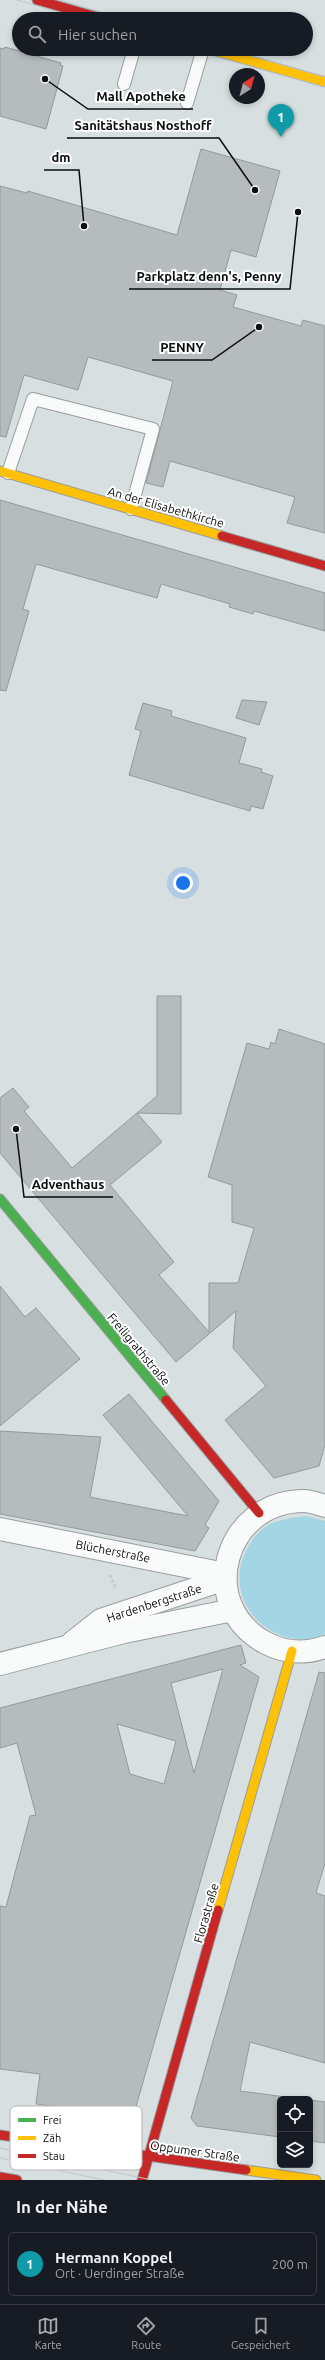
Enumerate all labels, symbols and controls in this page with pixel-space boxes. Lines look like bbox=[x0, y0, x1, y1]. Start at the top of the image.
search box bbox=[12, 12, 313, 56]
icon: search bbox=[26, 23, 48, 45]
text: Hier suchen bbox=[58, 26, 137, 43]
north arrow bbox=[229, 68, 265, 104]
callout: Mall Apotheke bbox=[88, 84, 193, 109]
text: Mall Apotheke bbox=[96, 89, 186, 103]
pin: 1 bbox=[268, 104, 294, 137]
callout: Sanitätshaus Nosthoff bbox=[67, 113, 219, 138]
text: Sanitätshaus Nosthoff bbox=[75, 118, 212, 132]
callout: dm bbox=[44, 145, 79, 170]
text: dm bbox=[52, 150, 71, 164]
callout: Parkplatz denn's, Penny bbox=[129, 264, 290, 289]
text: Parkplatz denn's, Penny bbox=[137, 269, 282, 283]
callout: PENNY bbox=[152, 335, 212, 360]
text: PENNY bbox=[160, 340, 205, 354]
street label: An der Elisabethkirche bbox=[106, 484, 226, 530]
your location bbox=[173, 873, 193, 893]
callout: Adventhaus bbox=[24, 1172, 113, 1197]
text: Adventhaus bbox=[32, 1177, 104, 1191]
street label: Freiligrathstraße bbox=[105, 1310, 173, 1388]
street label: Blücherstraße bbox=[75, 1537, 151, 1565]
street label: Hardenbergstraße bbox=[105, 1582, 203, 1624]
street label: Florastraße bbox=[191, 1882, 221, 1944]
map controls bbox=[277, 2096, 313, 2168]
button: locate bbox=[277, 2096, 313, 2132]
legend bbox=[10, 2106, 142, 2170]
text: Frei bbox=[43, 2114, 62, 2126]
text: Zäh bbox=[43, 2132, 61, 2144]
button: layers bbox=[277, 2132, 313, 2168]
street label: Oppumer Straße bbox=[150, 2138, 240, 2164]
text: Stau bbox=[43, 2150, 65, 2162]
text: In der Nähe bbox=[16, 2197, 108, 2216]
text: Hermann Koppel bbox=[55, 2249, 173, 2266]
text: 1 bbox=[26, 2257, 34, 2271]
text: 200 m bbox=[272, 2257, 308, 2271]
text: Ort · Uerdinger Straße bbox=[55, 2266, 185, 2280]
tab: Karte bbox=[35, 2315, 62, 2351]
tab: Route bbox=[131, 2315, 161, 2351]
tab: Gespeichert bbox=[231, 2315, 290, 2351]

